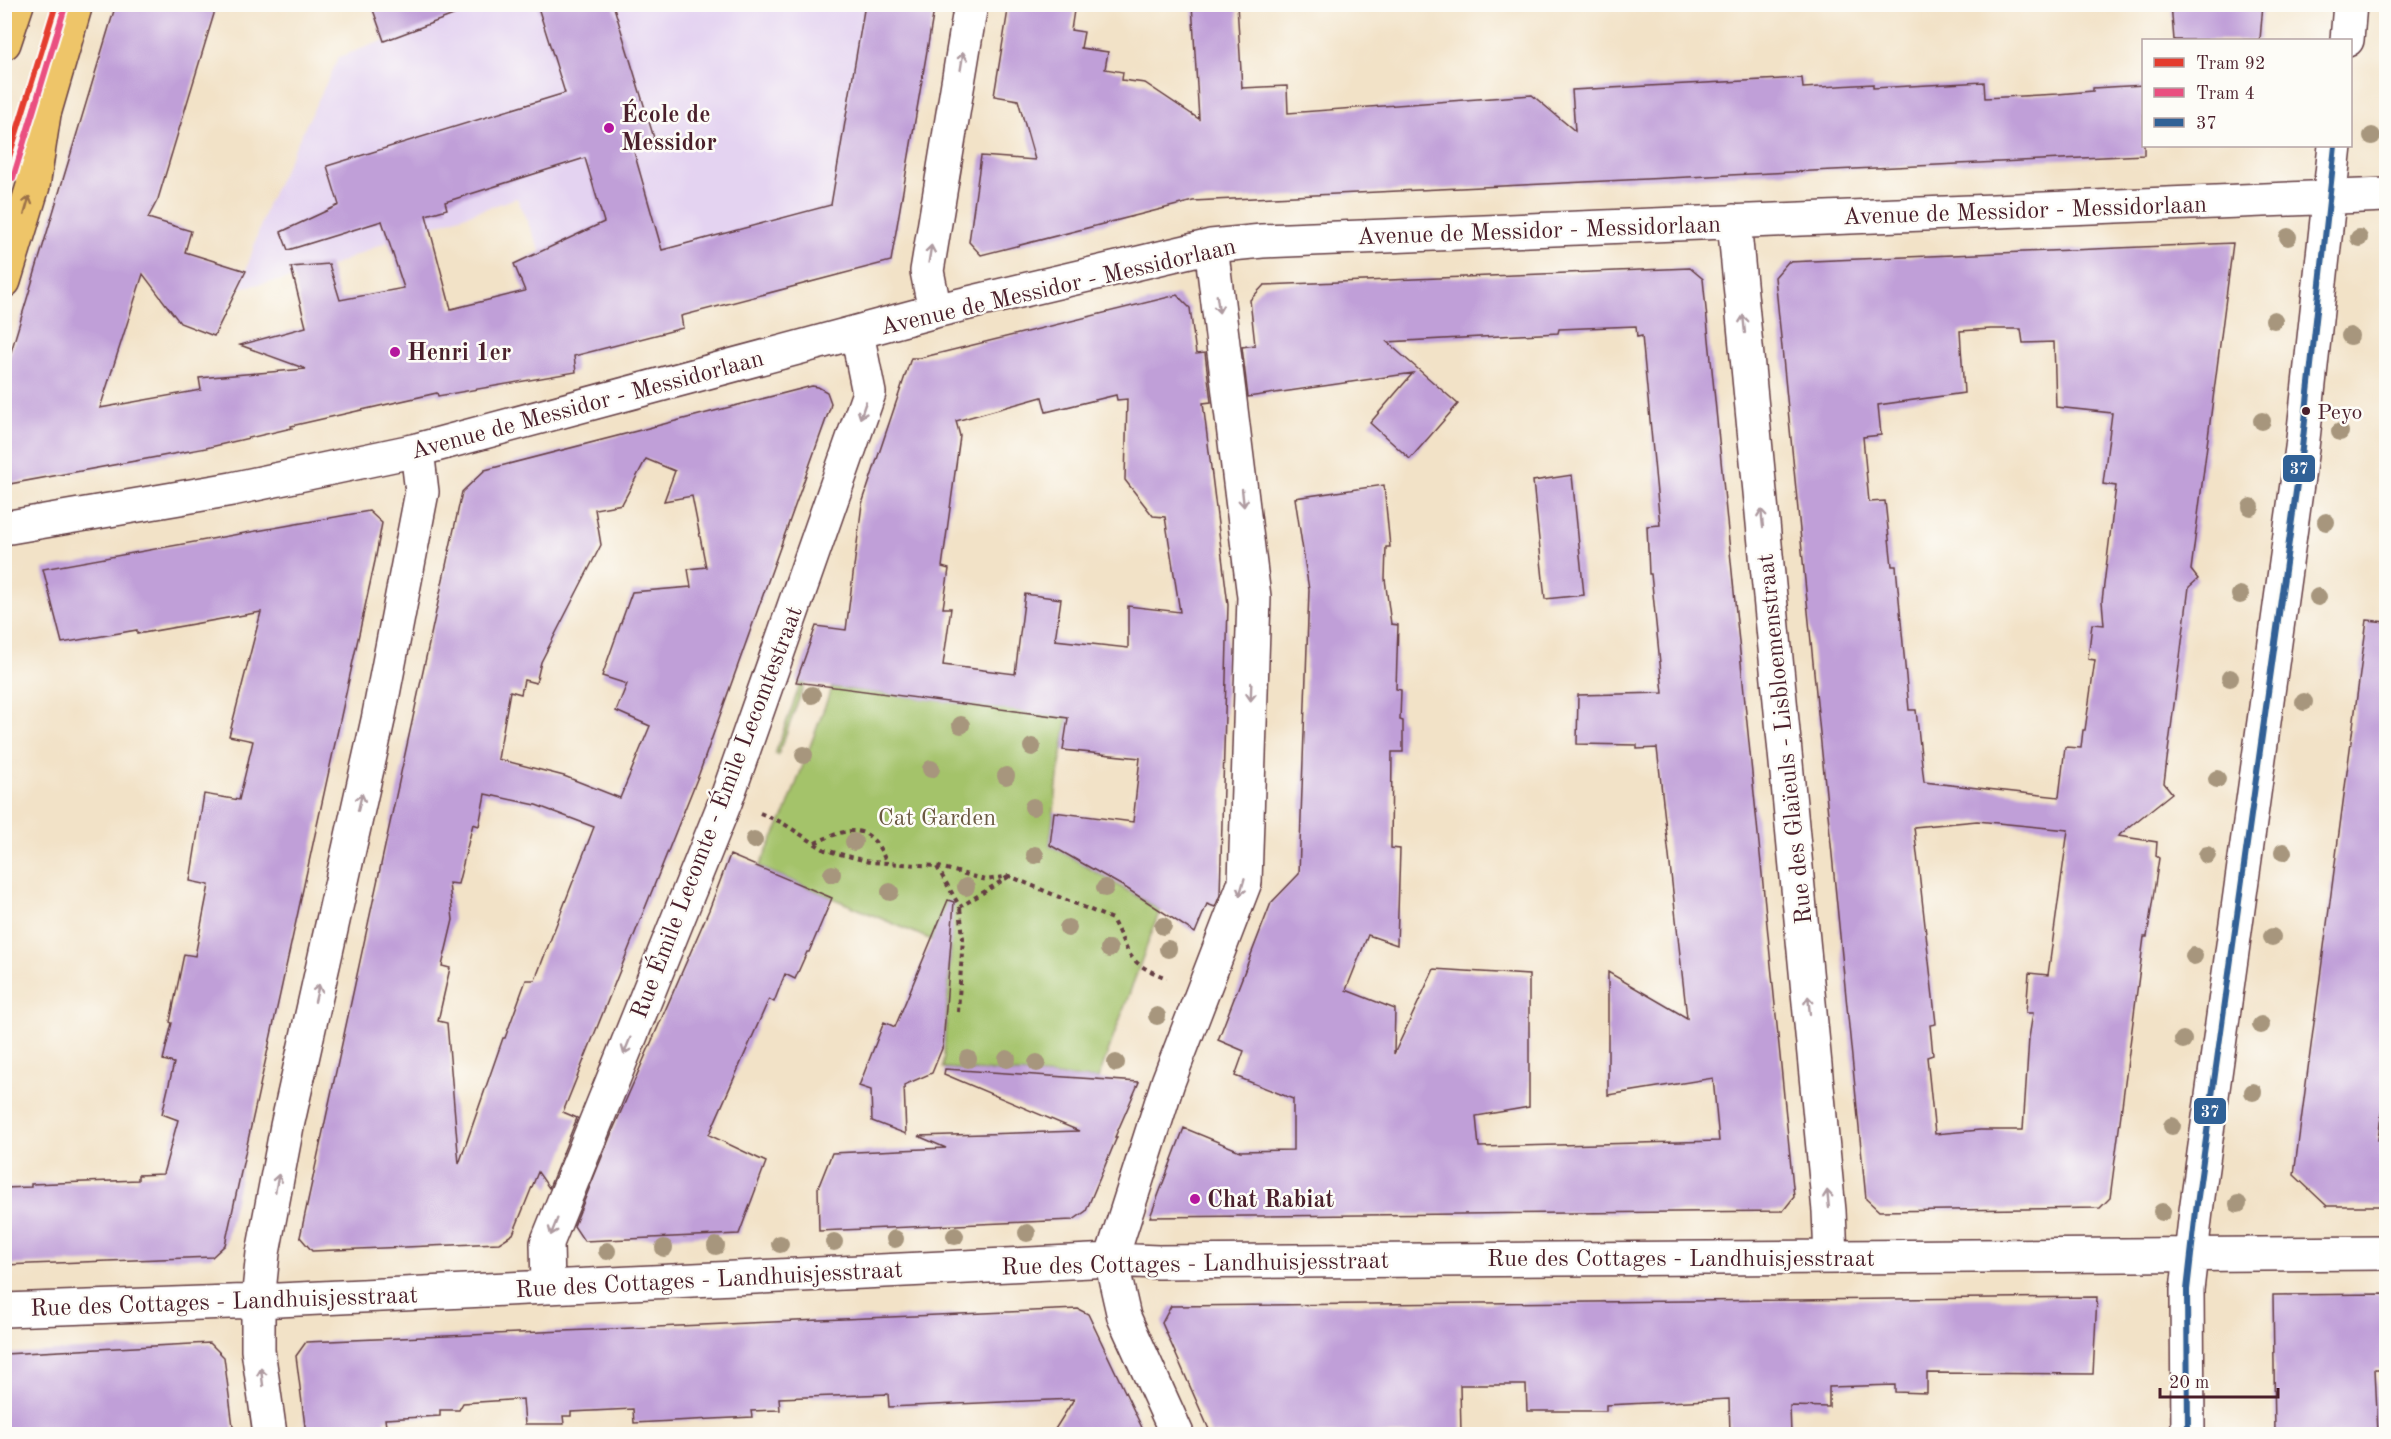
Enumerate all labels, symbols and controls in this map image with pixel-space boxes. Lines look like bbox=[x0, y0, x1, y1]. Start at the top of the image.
legend bbox=[2142, 39, 2352, 147]
one-way arrow bbox=[957, 52, 968, 72]
text: Tram 92 bbox=[2196, 55, 2265, 73]
text: Tram 4 bbox=[2196, 85, 2255, 103]
place label: École de Messidor bbox=[621, 98, 717, 156]
text: 37 bbox=[2196, 115, 2217, 133]
marker: École de Messidor bbox=[602, 121, 616, 135]
street label: Avenue de Messidor - Messidorlaan bbox=[1843, 194, 2207, 230]
one-way arrow bbox=[22, 196, 33, 215]
street label: Avenue de Messidor - Messidorlaan bbox=[1357, 214, 1721, 250]
street label: Avenue de Messidor - Messidorlaan bbox=[878, 235, 1239, 341]
one-way arrow bbox=[925, 244, 936, 264]
one-way arrow bbox=[1213, 294, 1224, 314]
one-way arrow bbox=[1738, 315, 1749, 335]
place label: Henri 1er bbox=[407, 342, 511, 366]
marker: Henri 1er bbox=[388, 345, 402, 359]
street label: Avenue de Messidor - Messidorlaan bbox=[409, 347, 767, 465]
one-way arrow bbox=[857, 401, 868, 419]
place label: Peyo bbox=[2317, 402, 2362, 424]
marker: Peyo bbox=[2300, 405, 2312, 417]
line badge: 37 bbox=[2282, 454, 2316, 483]
text: 37 bbox=[2290, 462, 2308, 478]
one-way arrow bbox=[1238, 487, 1249, 507]
one-way arrow bbox=[1756, 509, 1767, 529]
street label: Rue des Glaïeuls - Lisbloemenstraat bbox=[1755, 552, 1817, 925]
street label: Rue Émile Lecomte - Émile Lecomtestraat bbox=[624, 602, 808, 1022]
one-way arrow bbox=[1246, 682, 1257, 702]
one-way arrow bbox=[355, 793, 366, 813]
park label: Cat Garden bbox=[878, 807, 996, 831]
one-way arrow bbox=[1236, 877, 1247, 896]
one-way arrow bbox=[312, 983, 324, 1002]
one-way arrow bbox=[1803, 995, 1814, 1015]
one-way arrow bbox=[621, 1036, 632, 1054]
line badge: 37 bbox=[2193, 1097, 2227, 1125]
text: 37 bbox=[2201, 1105, 2219, 1121]
one-way arrow bbox=[272, 1174, 283, 1194]
place label: Chat Rabiat bbox=[1207, 1189, 1335, 1213]
one-way arrow bbox=[1822, 1190, 1833, 1209]
marker: Chat Rabiat bbox=[1188, 1192, 1202, 1206]
one-way arrow bbox=[548, 1217, 559, 1235]
street label: Rue des Cottages - Landhuisjesstraat bbox=[1487, 1248, 1875, 1272]
street label: Rue des Cottages - Landhuisjesstraat bbox=[1001, 1250, 1389, 1280]
street label: Rue des Cottages - Landhuisjesstraat bbox=[515, 1259, 903, 1303]
street label: Rue des Cottages - Landhuisjesstraat bbox=[30, 1284, 418, 1322]
scale bar bbox=[2160, 1361, 2278, 1399]
one-way arrow bbox=[256, 1367, 267, 1387]
text: 20 m bbox=[2169, 1374, 2209, 1392]

